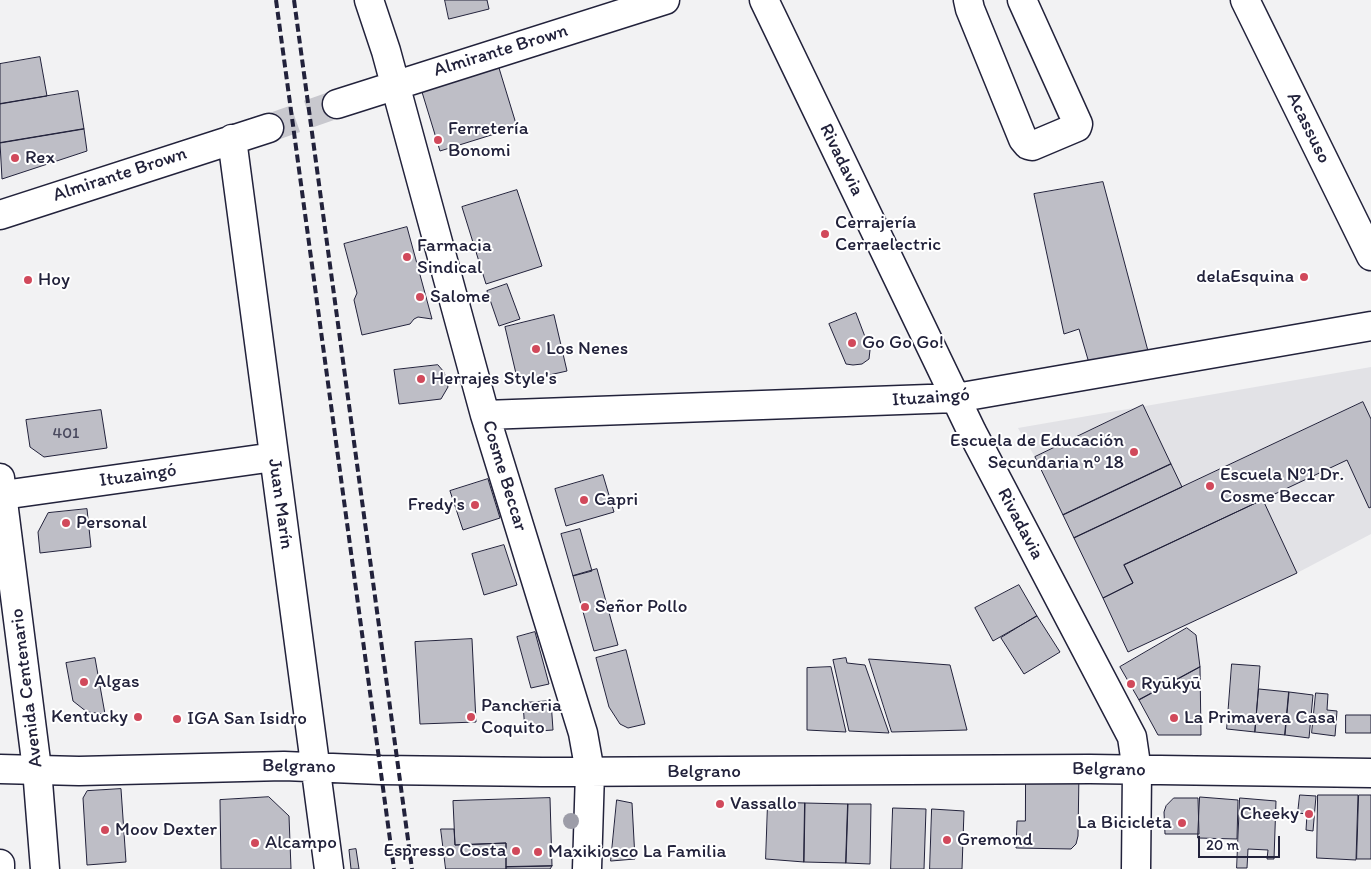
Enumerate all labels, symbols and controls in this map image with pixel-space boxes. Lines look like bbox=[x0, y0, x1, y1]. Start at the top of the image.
street label: Almirante Brown bbox=[431, 20, 571, 82]
street label: Acassuso bbox=[1281, 89, 1335, 167]
place label: Ferretería Bonomi bbox=[448, 118, 529, 162]
street label: Rivadavia bbox=[814, 120, 868, 200]
marker: Ferretería Bonomi bbox=[432, 134, 444, 146]
street label: Almirante Brown bbox=[50, 143, 190, 207]
place label: Rex bbox=[25, 147, 55, 169]
marker: Rex bbox=[9, 152, 21, 164]
place label: Cerrajería Cerraelectric bbox=[835, 212, 941, 256]
marker: Cerrajería Cerraelectric bbox=[819, 228, 831, 240]
place label: Farmacia Sindical bbox=[417, 235, 492, 279]
marker: Farmacia Sindical bbox=[401, 251, 413, 263]
place label: delaEsquina bbox=[1196, 266, 1294, 288]
place label: Hoy bbox=[38, 269, 70, 291]
marker: delaEsquina bbox=[1298, 271, 1310, 283]
marker: Hoy bbox=[22, 274, 34, 286]
place label: Salome bbox=[430, 286, 490, 308]
marker: Salome bbox=[414, 291, 426, 303]
place label: Go Go Go! bbox=[862, 332, 944, 354]
marker: Go Go Go! bbox=[846, 337, 858, 349]
place label: Los Nenes bbox=[546, 338, 628, 360]
marker: Los Nenes bbox=[530, 343, 542, 355]
place label: Herrajes Style's bbox=[431, 368, 557, 390]
marker: Herrajes Style's bbox=[415, 373, 427, 385]
street label: Ituzaingó bbox=[891, 384, 971, 412]
street label: Cosme Beccar bbox=[476, 418, 532, 534]
house number: 401 bbox=[53, 424, 79, 444]
place label: Escuela de Educación Secundaria nº 18 bbox=[950, 430, 1124, 474]
marker: Escuela de Educación Secundaria nº 18 bbox=[1128, 446, 1140, 458]
street label: Juan Marín bbox=[262, 457, 298, 551]
street label: Ituzaingó bbox=[98, 459, 178, 493]
place label: Escuela Nº1 Dr. Cosme Beccar bbox=[1220, 464, 1344, 508]
marker: Escuela Nº1 Dr. Cosme Beccar bbox=[1204, 480, 1216, 492]
street label: Rivadavia bbox=[992, 484, 1048, 564]
place label: Capri bbox=[594, 489, 638, 511]
place label: Fredy's bbox=[408, 494, 465, 516]
marker: Capri bbox=[578, 494, 590, 506]
marker: Fredy's bbox=[469, 499, 481, 511]
place label: Personal bbox=[76, 512, 147, 534]
marker: Personal bbox=[60, 517, 72, 529]
place label: Señor Pollo bbox=[595, 596, 687, 618]
marker: Señor Pollo bbox=[579, 601, 591, 613]
street label: Avenida Centenario bbox=[6, 607, 48, 769]
place label: Algas bbox=[94, 671, 140, 693]
place label: Ryūkyū bbox=[1141, 673, 1201, 695]
marker: Algas bbox=[78, 676, 90, 688]
marker: Ryūkyū bbox=[1125, 678, 1137, 690]
place label: Pancheria Coquito bbox=[481, 695, 562, 739]
place label: Kentucky bbox=[51, 706, 128, 728]
place label: La Primavera Casa bbox=[1184, 707, 1335, 729]
place label: IGA San Isidro bbox=[187, 708, 307, 730]
marker: Kentucky bbox=[132, 711, 144, 723]
marker: Pancheria Coquito bbox=[465, 711, 477, 723]
marker: La Primavera Casa bbox=[1168, 712, 1180, 724]
marker: IGA San Isidro bbox=[171, 713, 183, 725]
street label: Belgrano bbox=[262, 755, 336, 779]
street label: Belgrano bbox=[1072, 758, 1146, 782]
street label: Belgrano bbox=[667, 761, 741, 783]
place label: Vassallo bbox=[730, 793, 797, 815]
marker: Vassallo bbox=[714, 798, 726, 810]
place label: Cheeky bbox=[1240, 803, 1299, 825]
marker: Cheeky bbox=[1303, 808, 1315, 820]
place label: La Bicicleta bbox=[1077, 812, 1172, 834]
marker: La Bicicleta bbox=[1176, 817, 1188, 829]
place label: Moov Dexter bbox=[115, 819, 217, 841]
marker: Moov Dexter bbox=[99, 824, 111, 836]
scale bar bbox=[1201, 826, 1284, 858]
place label: Gremond bbox=[957, 829, 1033, 851]
place label: Alcampo bbox=[265, 832, 337, 854]
marker: Gremond bbox=[941, 834, 953, 846]
text: 20 m bbox=[1206, 836, 1239, 854]
marker: Alcampo bbox=[249, 837, 261, 849]
place label: Espresso Costa bbox=[383, 840, 506, 862]
place label: Maxikiosco La Familia bbox=[548, 841, 726, 863]
marker: Espresso Costa bbox=[510, 845, 522, 857]
marker: Maxikiosco La Familia bbox=[532, 846, 544, 858]

